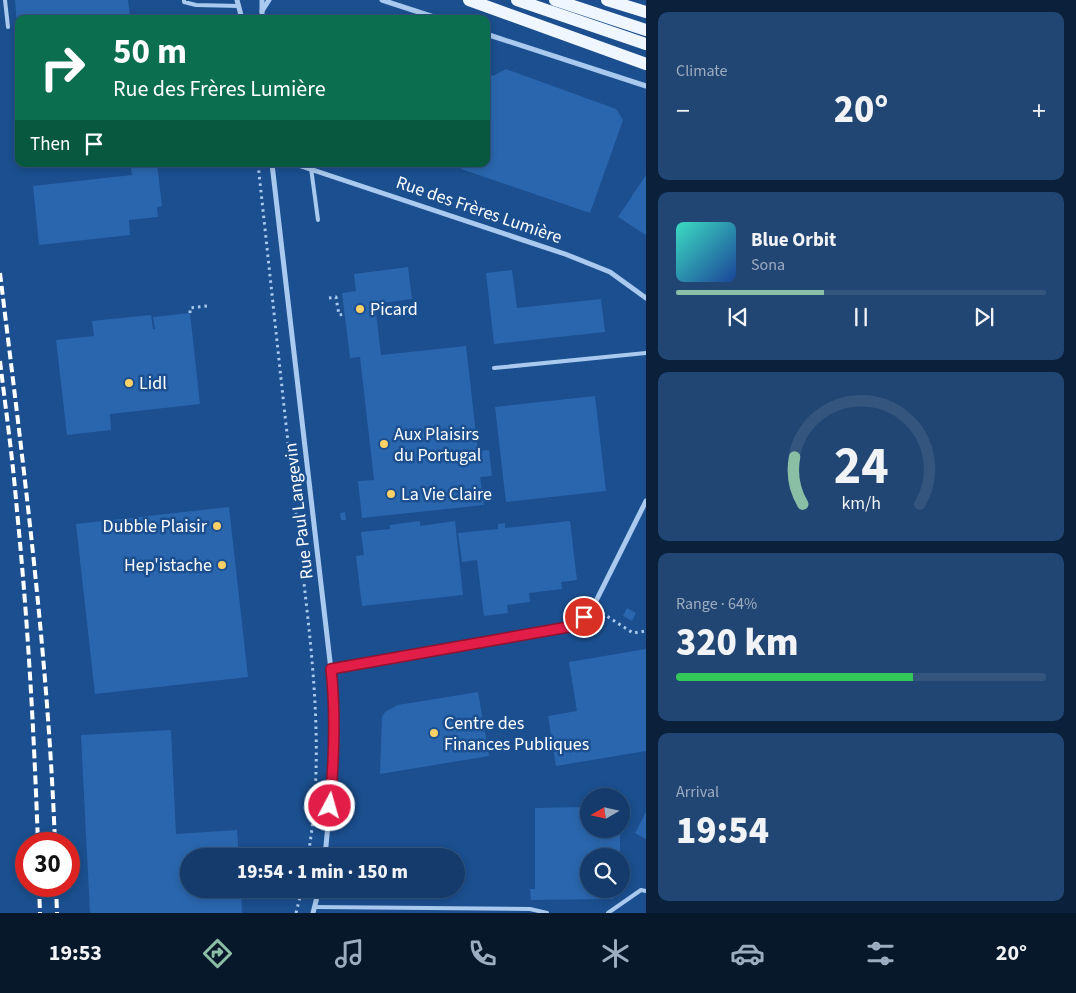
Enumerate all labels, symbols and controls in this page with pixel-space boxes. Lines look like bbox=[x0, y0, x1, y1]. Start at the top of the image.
text: 50 m bbox=[113, 27, 187, 77]
icon: right bbox=[30, 35, 95, 100]
text: Climate bbox=[676, 60, 727, 82]
text: Rue des Frères Lumière bbox=[113, 73, 326, 105]
text: 20° bbox=[834, 83, 888, 137]
text: − bbox=[676, 91, 690, 131]
text: + bbox=[1032, 91, 1046, 131]
icon: arrive bbox=[80, 130, 108, 158]
text: Then bbox=[30, 131, 70, 158]
street label: Rue des Frères Lumière bbox=[393, 170, 565, 250]
text: Blue Orbit bbox=[751, 227, 836, 254]
text: Sona bbox=[751, 254, 785, 276]
place label: Picard bbox=[370, 297, 418, 322]
marker: Picard bbox=[354, 303, 366, 315]
icon: previous bbox=[724, 303, 752, 331]
icon: pause bbox=[847, 303, 875, 331]
icon: next bbox=[970, 303, 998, 331]
place label: Lidl bbox=[139, 371, 167, 396]
marker: Lidl bbox=[123, 377, 135, 389]
place label: Aux Plaisirs du Portugal bbox=[394, 422, 481, 468]
text: 24 bbox=[834, 430, 888, 504]
marker: Aux Plaisirs du Portugal bbox=[378, 438, 390, 450]
street label: Rue Paul Langevin bbox=[278, 441, 320, 581]
place label: La Vie Claire bbox=[401, 482, 492, 507]
marker: La Vie Claire bbox=[385, 488, 397, 500]
text: km/h bbox=[841, 491, 881, 516]
place label: Dubble Plaisir bbox=[103, 514, 208, 539]
marker: Dubble Plaisir bbox=[211, 520, 223, 532]
place label: Hep'istache bbox=[124, 553, 212, 578]
marker: Hep'istache bbox=[216, 559, 228, 571]
text: Range · 64% bbox=[676, 593, 757, 615]
pin bbox=[563, 596, 605, 638]
icon: arrive bbox=[570, 603, 598, 631]
text: 320 km bbox=[676, 616, 798, 670]
place label: Centre des Finances Publiques bbox=[444, 711, 589, 757]
marker: Centre des Finances Publiques bbox=[428, 727, 440, 739]
position arrow bbox=[303, 779, 355, 831]
text: Arrival bbox=[676, 781, 719, 803]
north arrow bbox=[580, 788, 630, 838]
map controls bbox=[580, 788, 630, 898]
text: 19:54 bbox=[676, 804, 769, 858]
speed limit sign: 30 bbox=[15, 832, 80, 897]
button: search bbox=[580, 848, 630, 898]
text: 19:54 · 1 min · 150 m bbox=[237, 859, 408, 886]
icon: directions bbox=[200, 936, 235, 971]
icon: music bbox=[332, 936, 367, 971]
icon: phone bbox=[465, 936, 500, 971]
icon: climate bbox=[598, 936, 633, 971]
icon: car bbox=[730, 936, 765, 971]
icon: filters bbox=[863, 936, 898, 971]
text: 19:53 bbox=[49, 937, 102, 969]
text: 20° bbox=[996, 937, 1027, 969]

